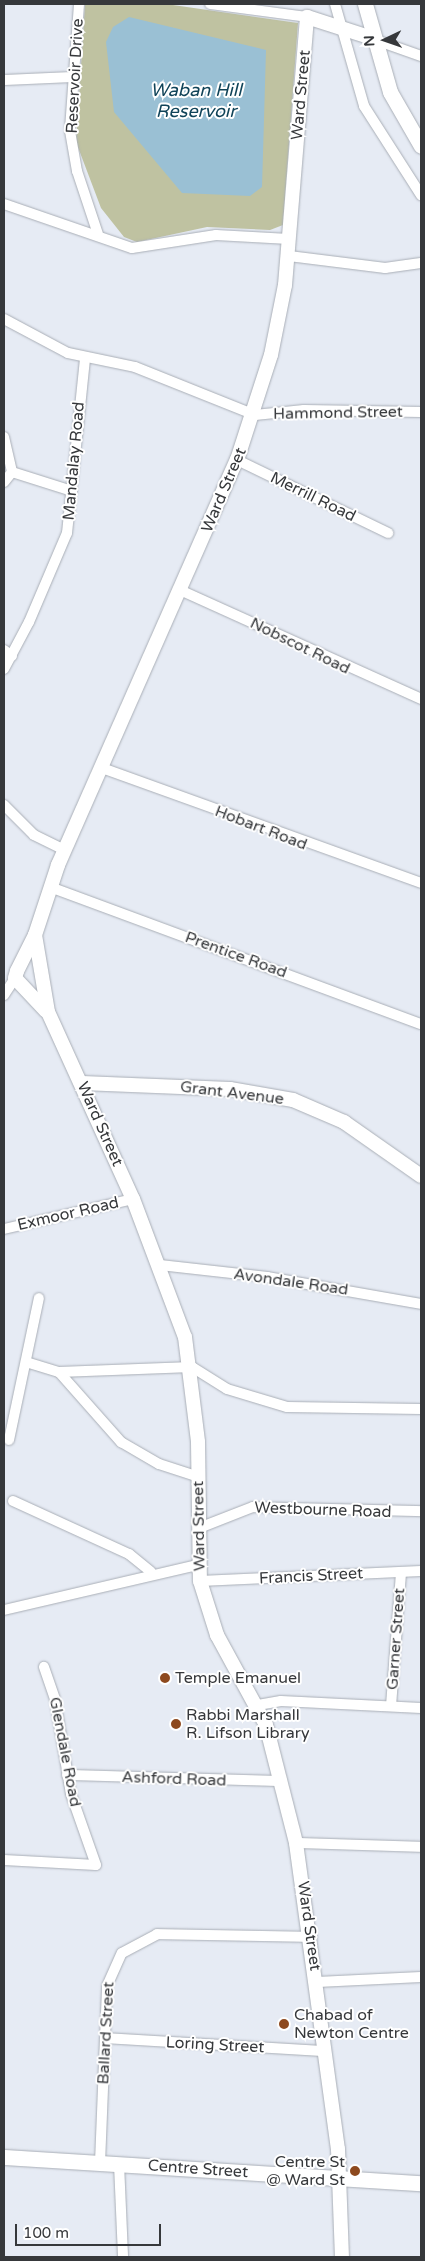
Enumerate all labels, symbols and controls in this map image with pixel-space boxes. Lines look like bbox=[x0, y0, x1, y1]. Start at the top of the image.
north arrow bbox=[360, 15, 410, 65]
street label: Reservoir Drive bbox=[62, 18, 88, 134]
text: N bbox=[361, 35, 378, 47]
street label: Ward Street bbox=[287, 49, 315, 141]
water label: Waban Hill Reservoir bbox=[150, 80, 242, 122]
street label: Mandalay Road bbox=[59, 401, 89, 521]
street label: Hammond Street bbox=[273, 402, 403, 424]
street label: Ward Street bbox=[198, 445, 250, 535]
street label: Merrill Road bbox=[267, 468, 359, 526]
street label: Nobscot Road bbox=[247, 614, 353, 678]
street label: Hobart Road bbox=[212, 802, 310, 854]
street label: Prentice Road bbox=[182, 928, 290, 982]
street label: Grant Avenue bbox=[179, 1077, 285, 1109]
street label: Ward Street bbox=[73, 1079, 127, 1169]
street label: Exmoor Road bbox=[15, 1193, 121, 1235]
street label: Avondale Road bbox=[232, 1264, 350, 1300]
street label: Ward Street bbox=[189, 1481, 209, 1571]
street label: Westbourne Road bbox=[254, 1498, 392, 1522]
street label: Francis Street bbox=[258, 1564, 364, 1588]
street label: Garner Street bbox=[383, 1587, 409, 1691]
place label: Temple Emanuel bbox=[175, 1668, 301, 1688]
marker: Temple Emanuel bbox=[159, 1672, 171, 1684]
street label: Glendale Road bbox=[45, 1695, 85, 1809]
place label: Rabbi Marshall R. Lifson Library bbox=[186, 1705, 309, 1743]
marker: Rabbi Marshall R. Lifson Library bbox=[170, 1718, 182, 1730]
street label: Ashford Road bbox=[121, 1768, 227, 1790]
street label: Ward Street bbox=[293, 1880, 325, 1972]
street label: Ballard Street bbox=[94, 1981, 118, 2085]
place label: Chabad of Newton Centre bbox=[294, 2005, 409, 2043]
marker: Chabad of Newton Centre bbox=[278, 2018, 290, 2030]
street label: Loring Street bbox=[165, 2033, 265, 2057]
place label: Centre St @ Ward St bbox=[266, 2152, 345, 2190]
street label: Centre Street bbox=[147, 2156, 249, 2182]
marker: Centre St @ Ward St bbox=[349, 2165, 361, 2177]
scale bar bbox=[18, 2214, 164, 2246]
text: 100 m bbox=[23, 2224, 69, 2242]

